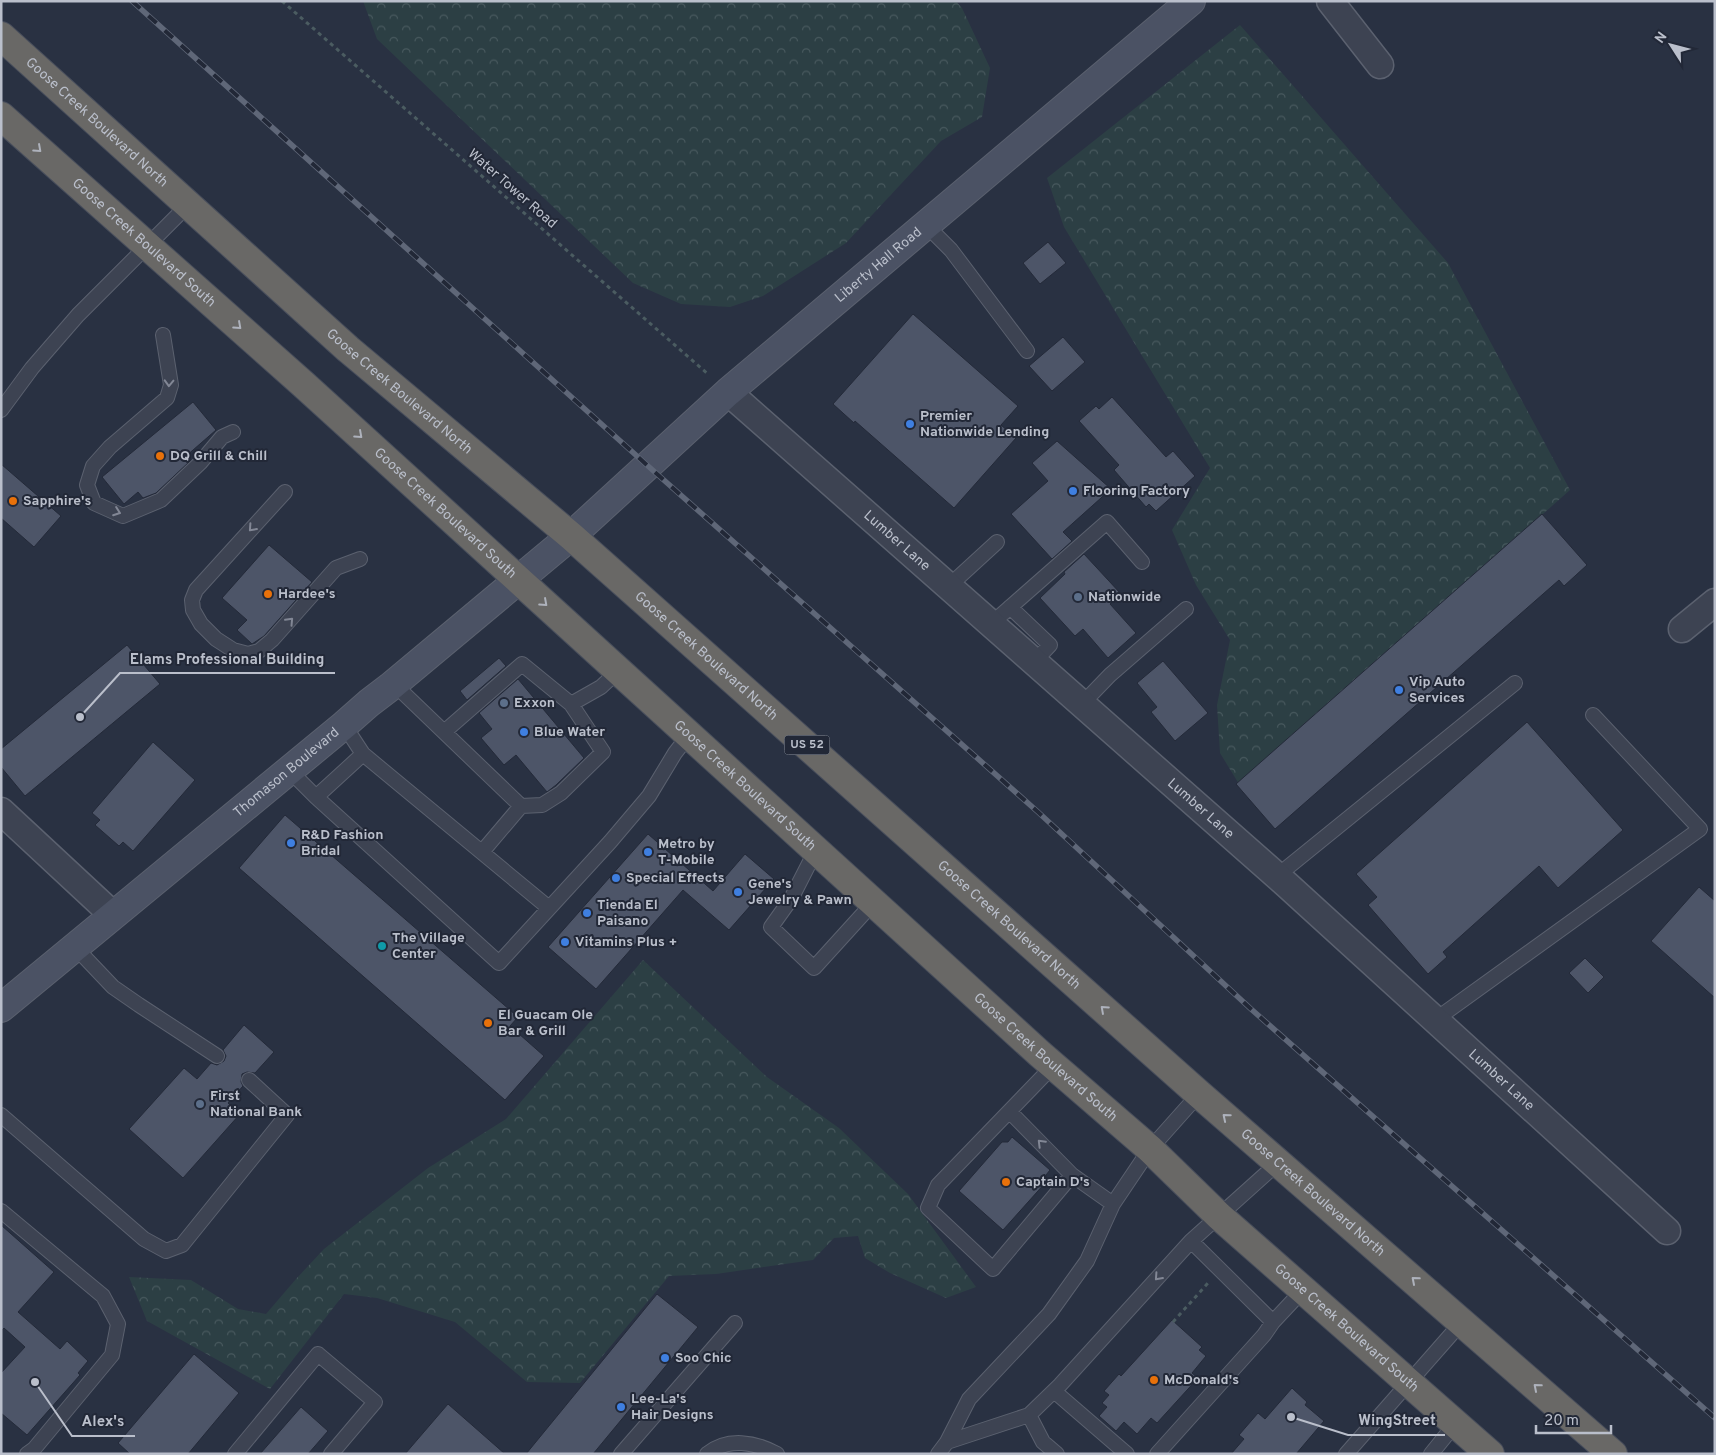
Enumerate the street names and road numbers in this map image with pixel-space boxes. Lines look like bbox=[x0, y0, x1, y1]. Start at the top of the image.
street label: Goose Creek Boulevard North bbox=[22, 54, 171, 191]
street label: Water Tower Road bbox=[464, 146, 560, 232]
street label: Goose Creek Boulevard South bbox=[69, 175, 219, 311]
street label: Liberty Hall Road bbox=[832, 224, 925, 306]
street label: Goose Creek Boulevard North bbox=[323, 325, 476, 458]
street label: Goose Creek Boulevard South bbox=[371, 444, 520, 582]
street label: Lumber Lane bbox=[860, 507, 934, 575]
street label: Goose Creek Boulevard North bbox=[631, 588, 781, 724]
street label: Goose Creek Boulevard South bbox=[670, 717, 820, 855]
street label: Thomason Boulevard bbox=[230, 724, 343, 821]
road number: US 52 bbox=[784, 736, 830, 754]
street label: Lumber Lane bbox=[1164, 775, 1237, 843]
street label: Goose Creek Boulevard North bbox=[934, 857, 1084, 993]
street label: Goose Creek Boulevard South bbox=[970, 989, 1121, 1125]
street label: Lumber Lane bbox=[1465, 1046, 1538, 1114]
street label: Goose Creek Boulevard North bbox=[1237, 1125, 1388, 1260]
street label: Goose Creek Boulevard South bbox=[1271, 1260, 1422, 1396]

